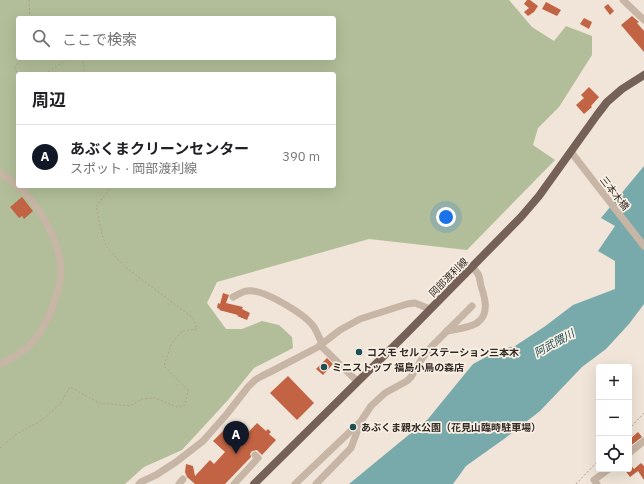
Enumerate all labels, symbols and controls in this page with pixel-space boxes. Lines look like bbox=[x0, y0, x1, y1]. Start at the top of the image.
search box bbox=[16, 16, 336, 60]
icon: search bbox=[30, 27, 52, 49]
text: ここで検索 bbox=[62, 30, 137, 49]
text: 周辺 bbox=[32, 89, 66, 111]
text: あぶくまクリーンセンター bbox=[70, 139, 249, 158]
text: A bbox=[41, 148, 49, 165]
text: 390 m bbox=[282, 148, 320, 165]
text: スポット · 岡部渡利線 bbox=[70, 160, 197, 177]
street label: 三本木橋 bbox=[597, 174, 632, 213]
your location bbox=[436, 207, 456, 227]
street label: 岡部渡利線 bbox=[426, 255, 471, 300]
water label: 阿武隈川 bbox=[531, 326, 578, 360]
place label: コスモ セルフステーション三本木 bbox=[367, 346, 519, 359]
marker: コスモ セルフステーション三本木 bbox=[354, 347, 364, 357]
place label: ミニストップ 福島小鳥の森店 bbox=[332, 361, 464, 374]
marker: ミニストップ 福島小鳥の森店 bbox=[319, 362, 329, 372]
map controls bbox=[596, 364, 632, 472]
button: + bbox=[596, 364, 632, 400]
button: − bbox=[596, 400, 632, 436]
pin: A bbox=[223, 421, 249, 454]
place label: あぶくま親水公園（花見山臨時駐車場） bbox=[361, 421, 541, 434]
marker: あぶくま親水公園（花見山臨時駐車場） bbox=[348, 422, 358, 432]
button: locate bbox=[596, 436, 632, 472]

